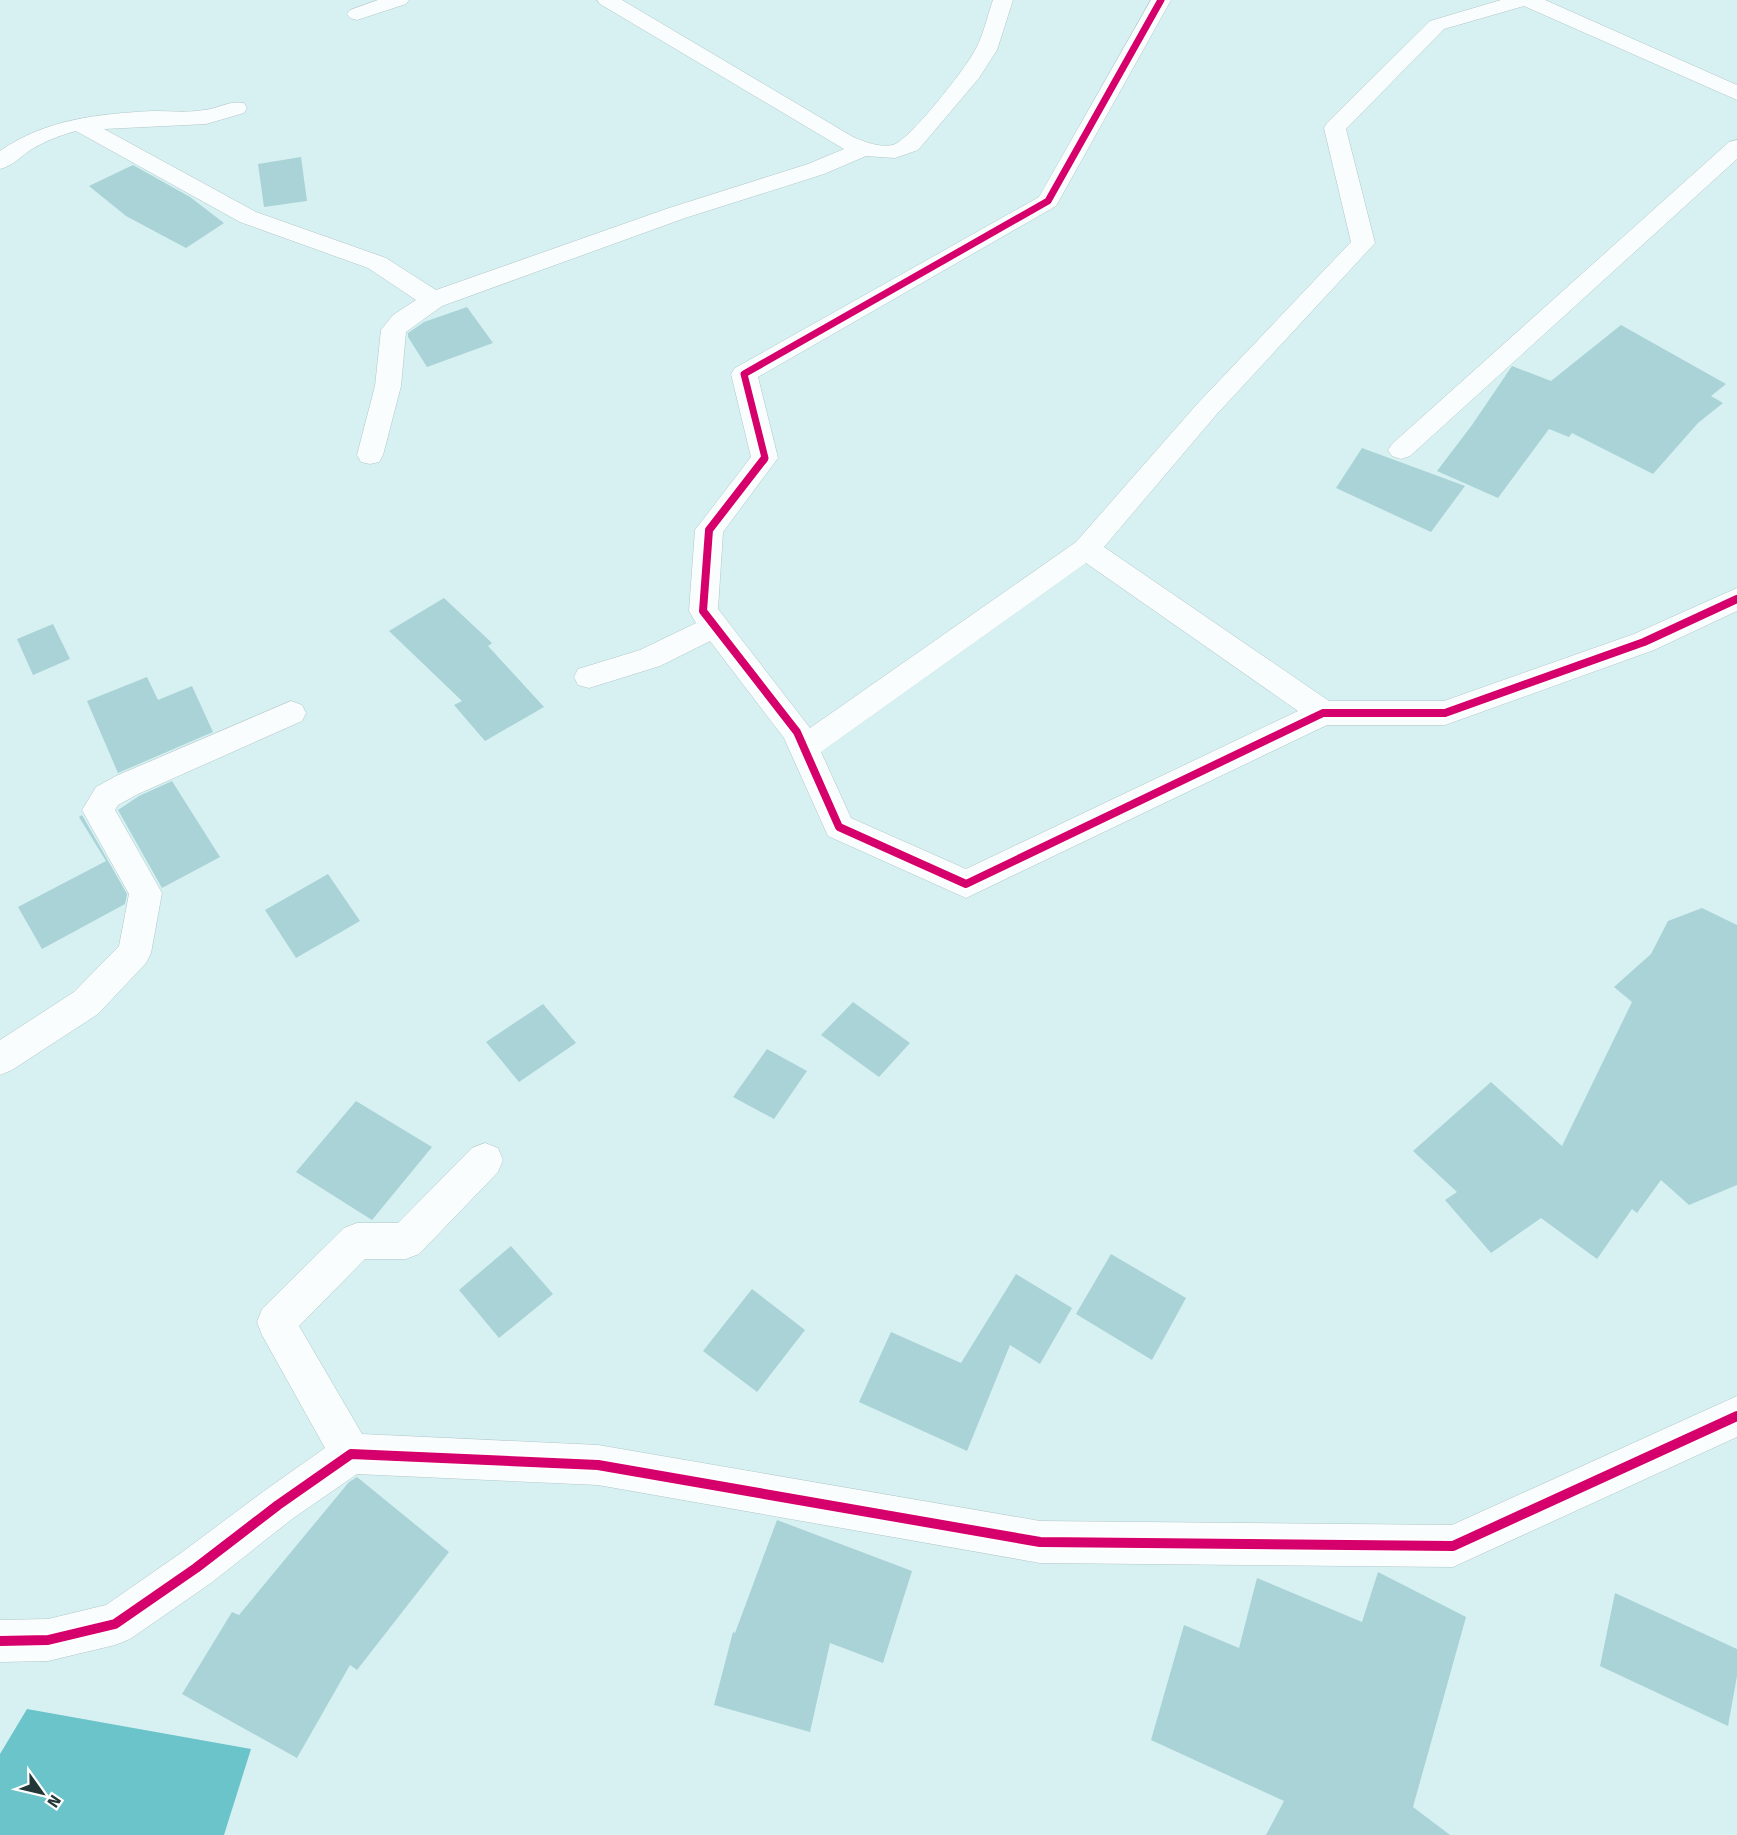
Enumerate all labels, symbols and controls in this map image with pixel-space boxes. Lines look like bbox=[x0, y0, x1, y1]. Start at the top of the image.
north arrow bbox=[12, 1763, 72, 1823]
text: N bbox=[43, 1791, 65, 1811]

